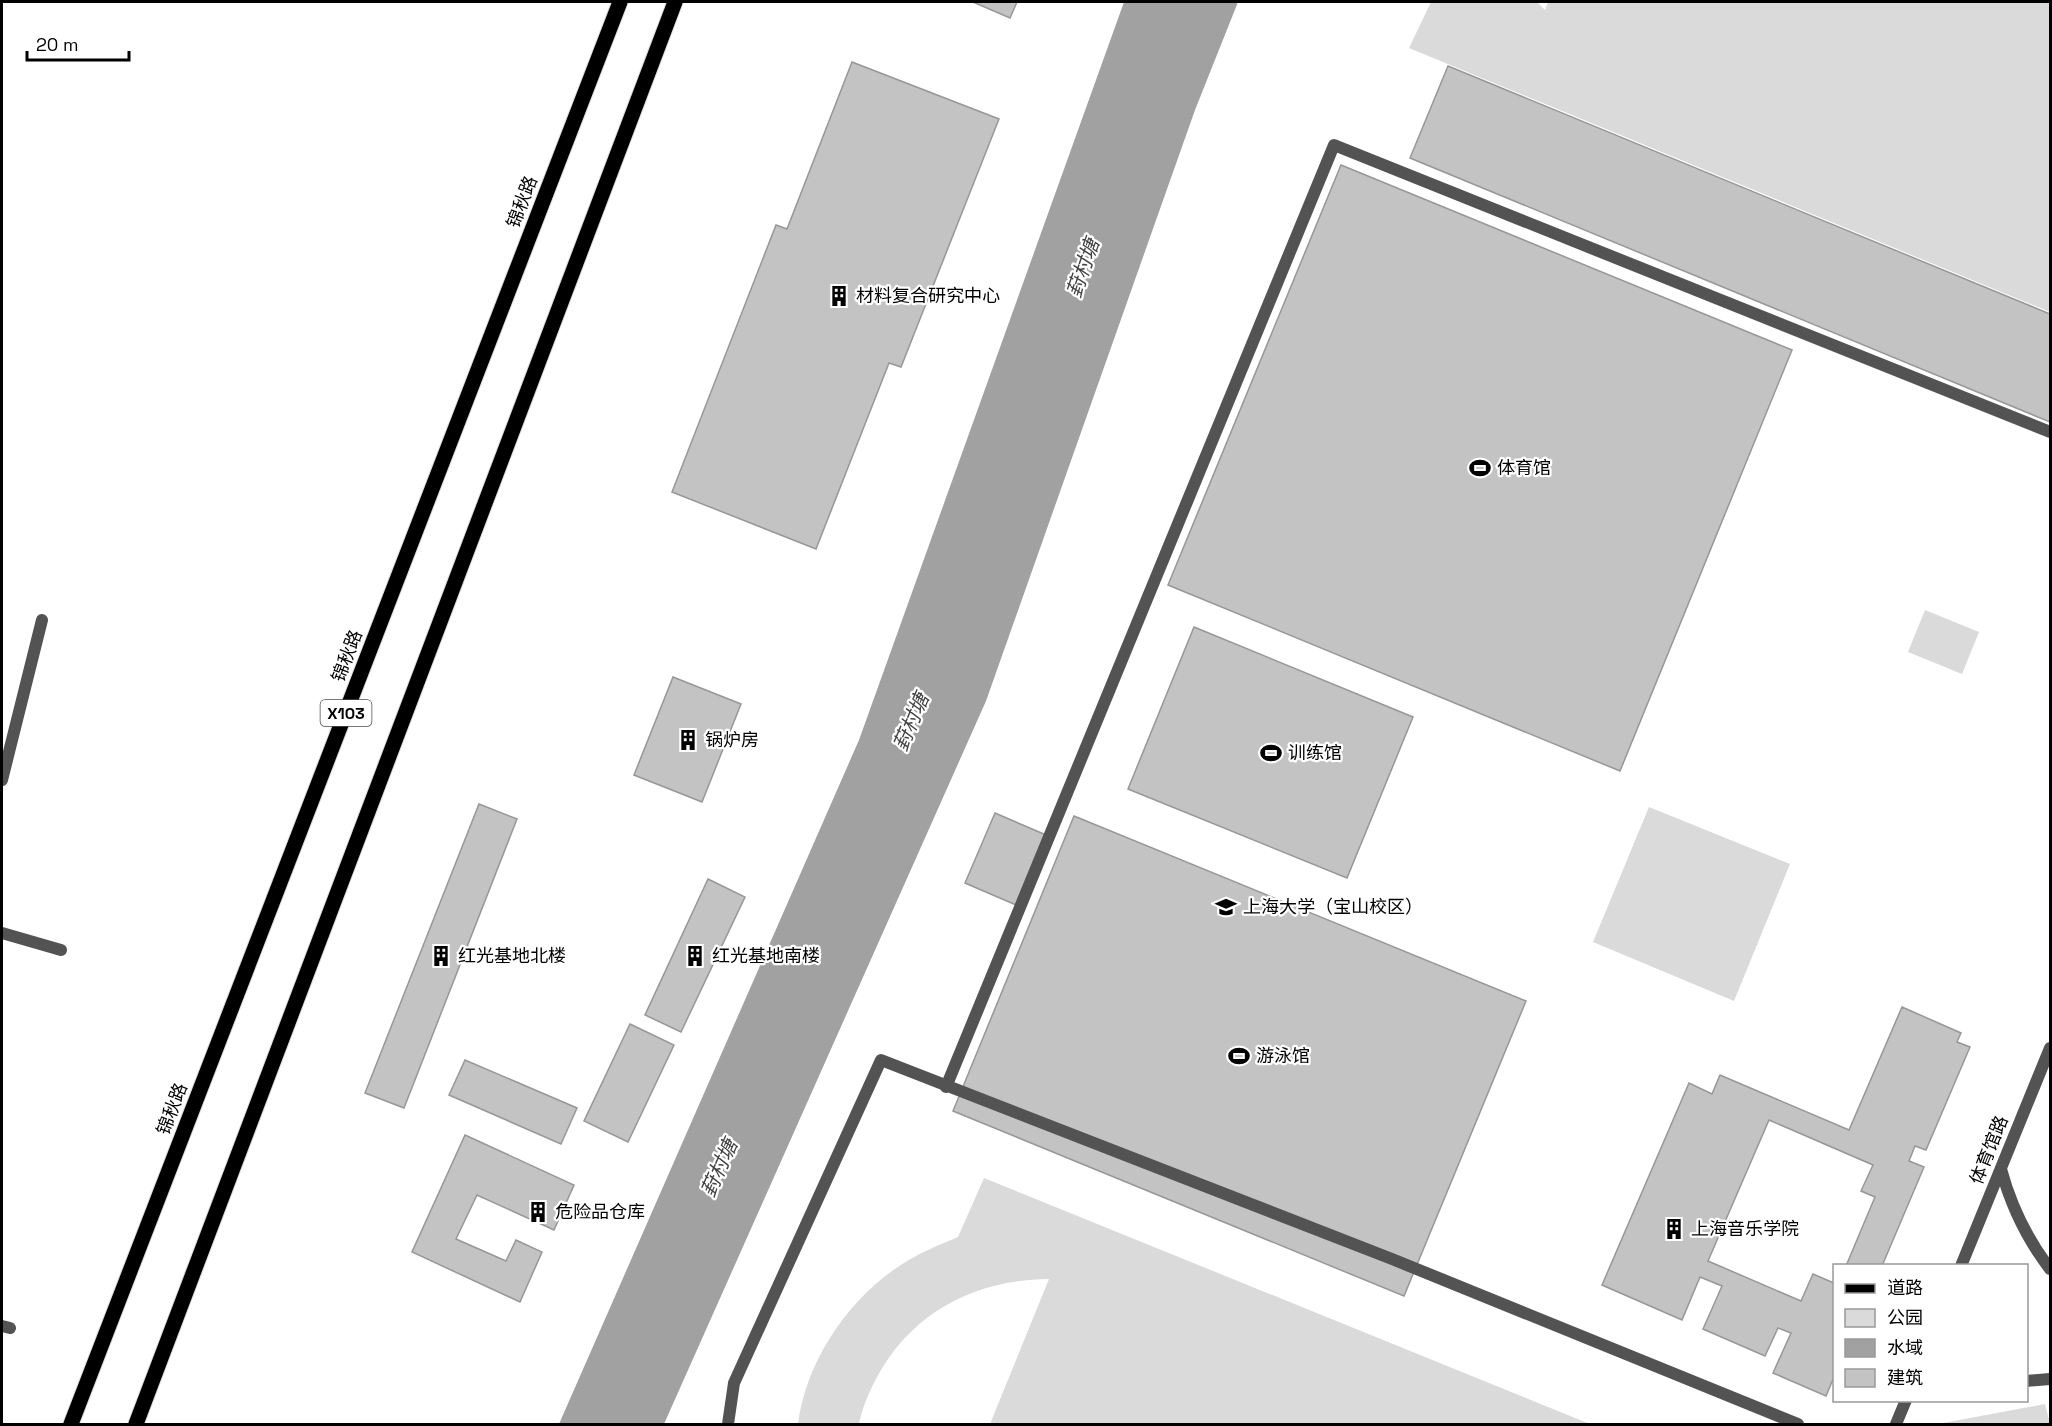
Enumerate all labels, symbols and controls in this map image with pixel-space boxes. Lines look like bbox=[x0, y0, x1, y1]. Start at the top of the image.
scale bar bbox=[27, 24, 129, 62]
text: 20 m bbox=[36, 33, 79, 56]
street label: 锦秋路 bbox=[501, 172, 542, 231]
water label: 葑村塘 bbox=[1061, 233, 1106, 301]
building icon: 材料复合研究中心 bbox=[827, 284, 851, 308]
place label: 材料复合研究中心 bbox=[856, 284, 1000, 307]
sports icon: 体育馆 bbox=[1468, 456, 1492, 480]
place label: 体育馆 bbox=[1497, 456, 1551, 479]
street label: 锦秋路 bbox=[326, 626, 367, 685]
water label: 葑村塘 bbox=[887, 687, 936, 755]
road number: X103 bbox=[320, 700, 372, 726]
building icon: 锅炉房 bbox=[676, 728, 700, 752]
place label: 锅炉房 bbox=[705, 728, 759, 751]
sports icon: 训练馆 bbox=[1259, 741, 1283, 765]
place label: 训练馆 bbox=[1288, 741, 1342, 764]
school or university icon: 上海大学（宝山校区） bbox=[1214, 895, 1238, 919]
place label: 上海大学（宝山校区） bbox=[1243, 895, 1423, 918]
building icon: 红光基地北楼 bbox=[429, 944, 453, 968]
place label: 红光基地北楼 bbox=[458, 944, 566, 967]
building icon: 红光基地南楼 bbox=[683, 944, 707, 968]
place label: 红光基地南楼 bbox=[712, 944, 820, 967]
sports icon: 游泳馆 bbox=[1227, 1044, 1251, 1068]
place label: 游泳馆 bbox=[1256, 1044, 1310, 1067]
street label: 锦秋路 bbox=[151, 1079, 192, 1138]
street label: 体育馆路 bbox=[1964, 1112, 2013, 1187]
water label: 葑村塘 bbox=[695, 1133, 744, 1201]
building icon: 危险品仓库 bbox=[526, 1200, 550, 1224]
place label: 危险品仓库 bbox=[555, 1200, 645, 1223]
building icon: 上海音乐学院 bbox=[1662, 1217, 1686, 1241]
place label: 上海音乐学院 bbox=[1691, 1217, 1799, 1240]
legend bbox=[1833, 1264, 2028, 1402]
text: 道路 bbox=[1887, 1276, 1923, 1299]
text: 公园 bbox=[1887, 1306, 1923, 1329]
text: 水域 bbox=[1887, 1336, 1923, 1359]
text: 建筑 bbox=[1887, 1366, 1923, 1389]

